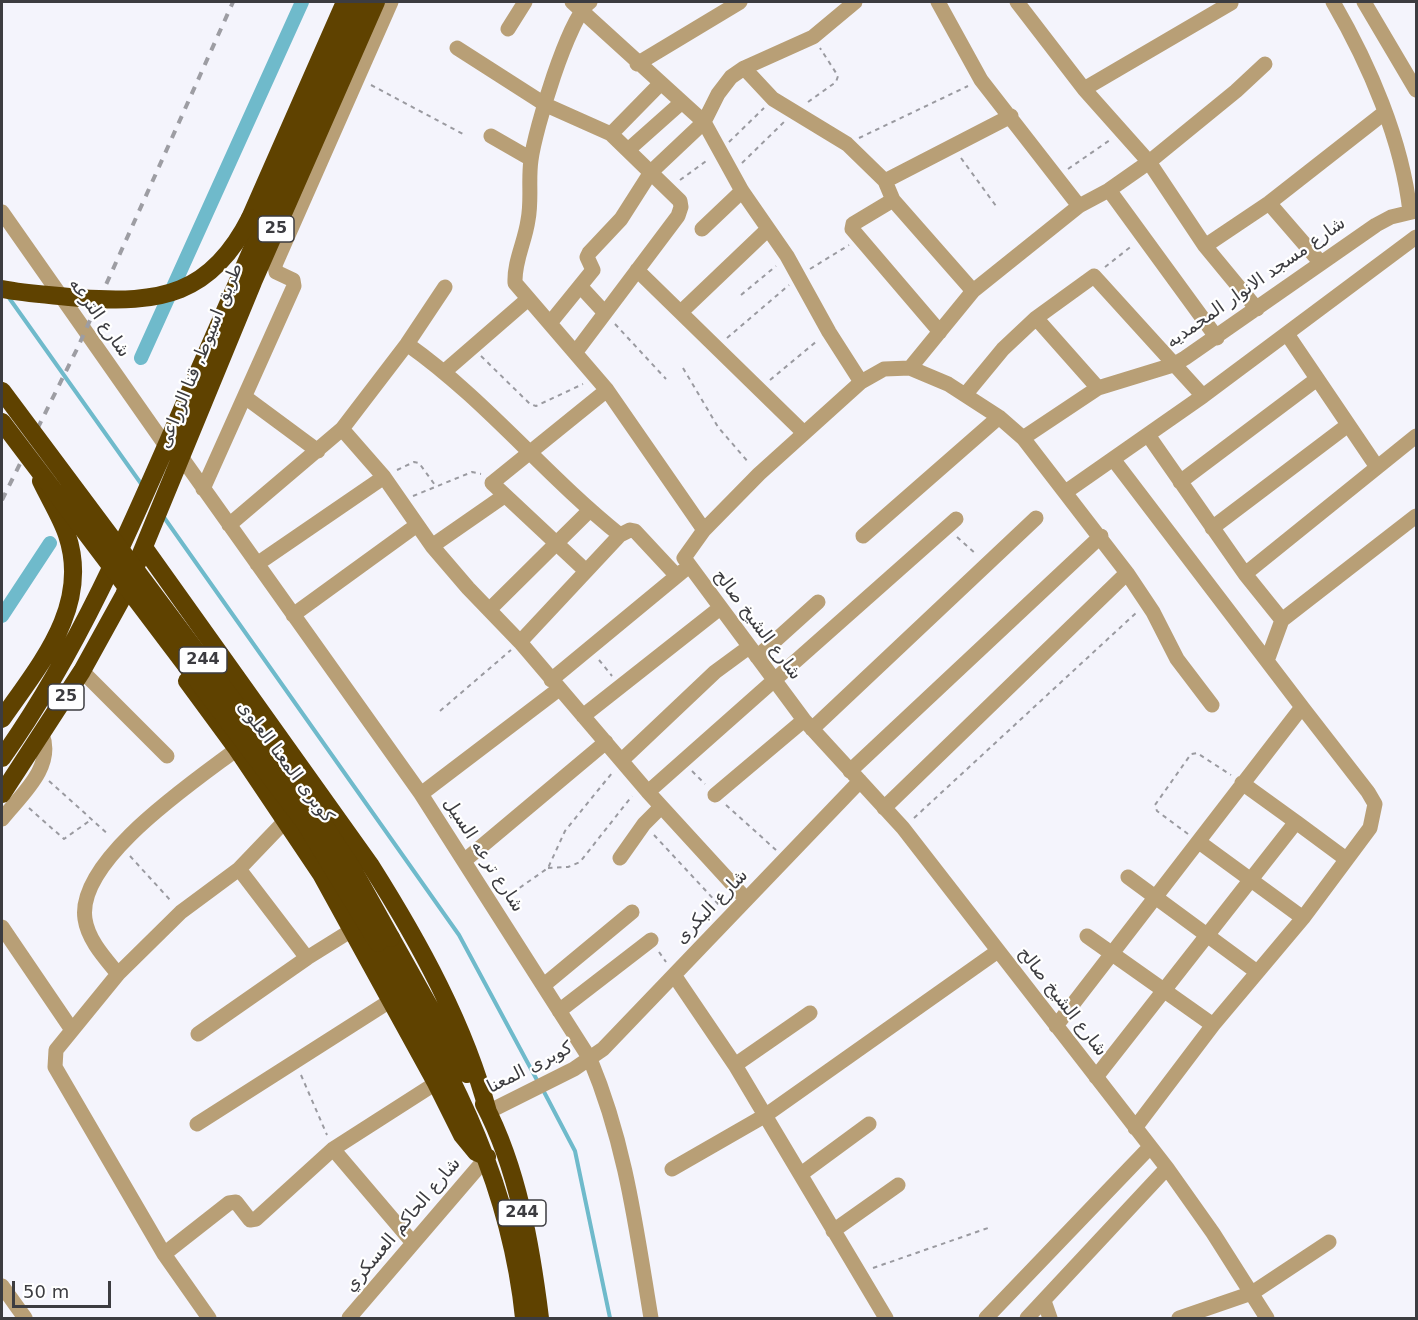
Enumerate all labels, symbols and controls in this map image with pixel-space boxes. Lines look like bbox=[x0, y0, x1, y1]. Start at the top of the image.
street label: شارع مسجد الانوار المحمديه bbox=[1162, 213, 1350, 353]
road number: 25 bbox=[258, 216, 294, 242]
street label: طريق اسيوط, قنا الزراعى bbox=[154, 260, 248, 452]
street label: شارع الترعه bbox=[64, 274, 134, 362]
street label: شارع الشيخ صالح bbox=[708, 565, 806, 685]
road number: 244 bbox=[179, 647, 227, 673]
road number: 25 bbox=[48, 684, 84, 710]
street label: كوبرى المعنا العلوى bbox=[232, 697, 338, 827]
street label: شارع ترعه السيل bbox=[438, 794, 528, 916]
street label: شارع البكرى bbox=[671, 865, 753, 949]
street label: شارع الشيخ صالح bbox=[1013, 943, 1111, 1061]
street label: كوبرى المعنا bbox=[484, 1037, 576, 1099]
street label: شارع الحاكم العسكري bbox=[340, 1153, 466, 1297]
road number: 244 bbox=[498, 1200, 546, 1226]
scale bar bbox=[15, 1269, 114, 1307]
text: 50 m bbox=[23, 1281, 69, 1302]

